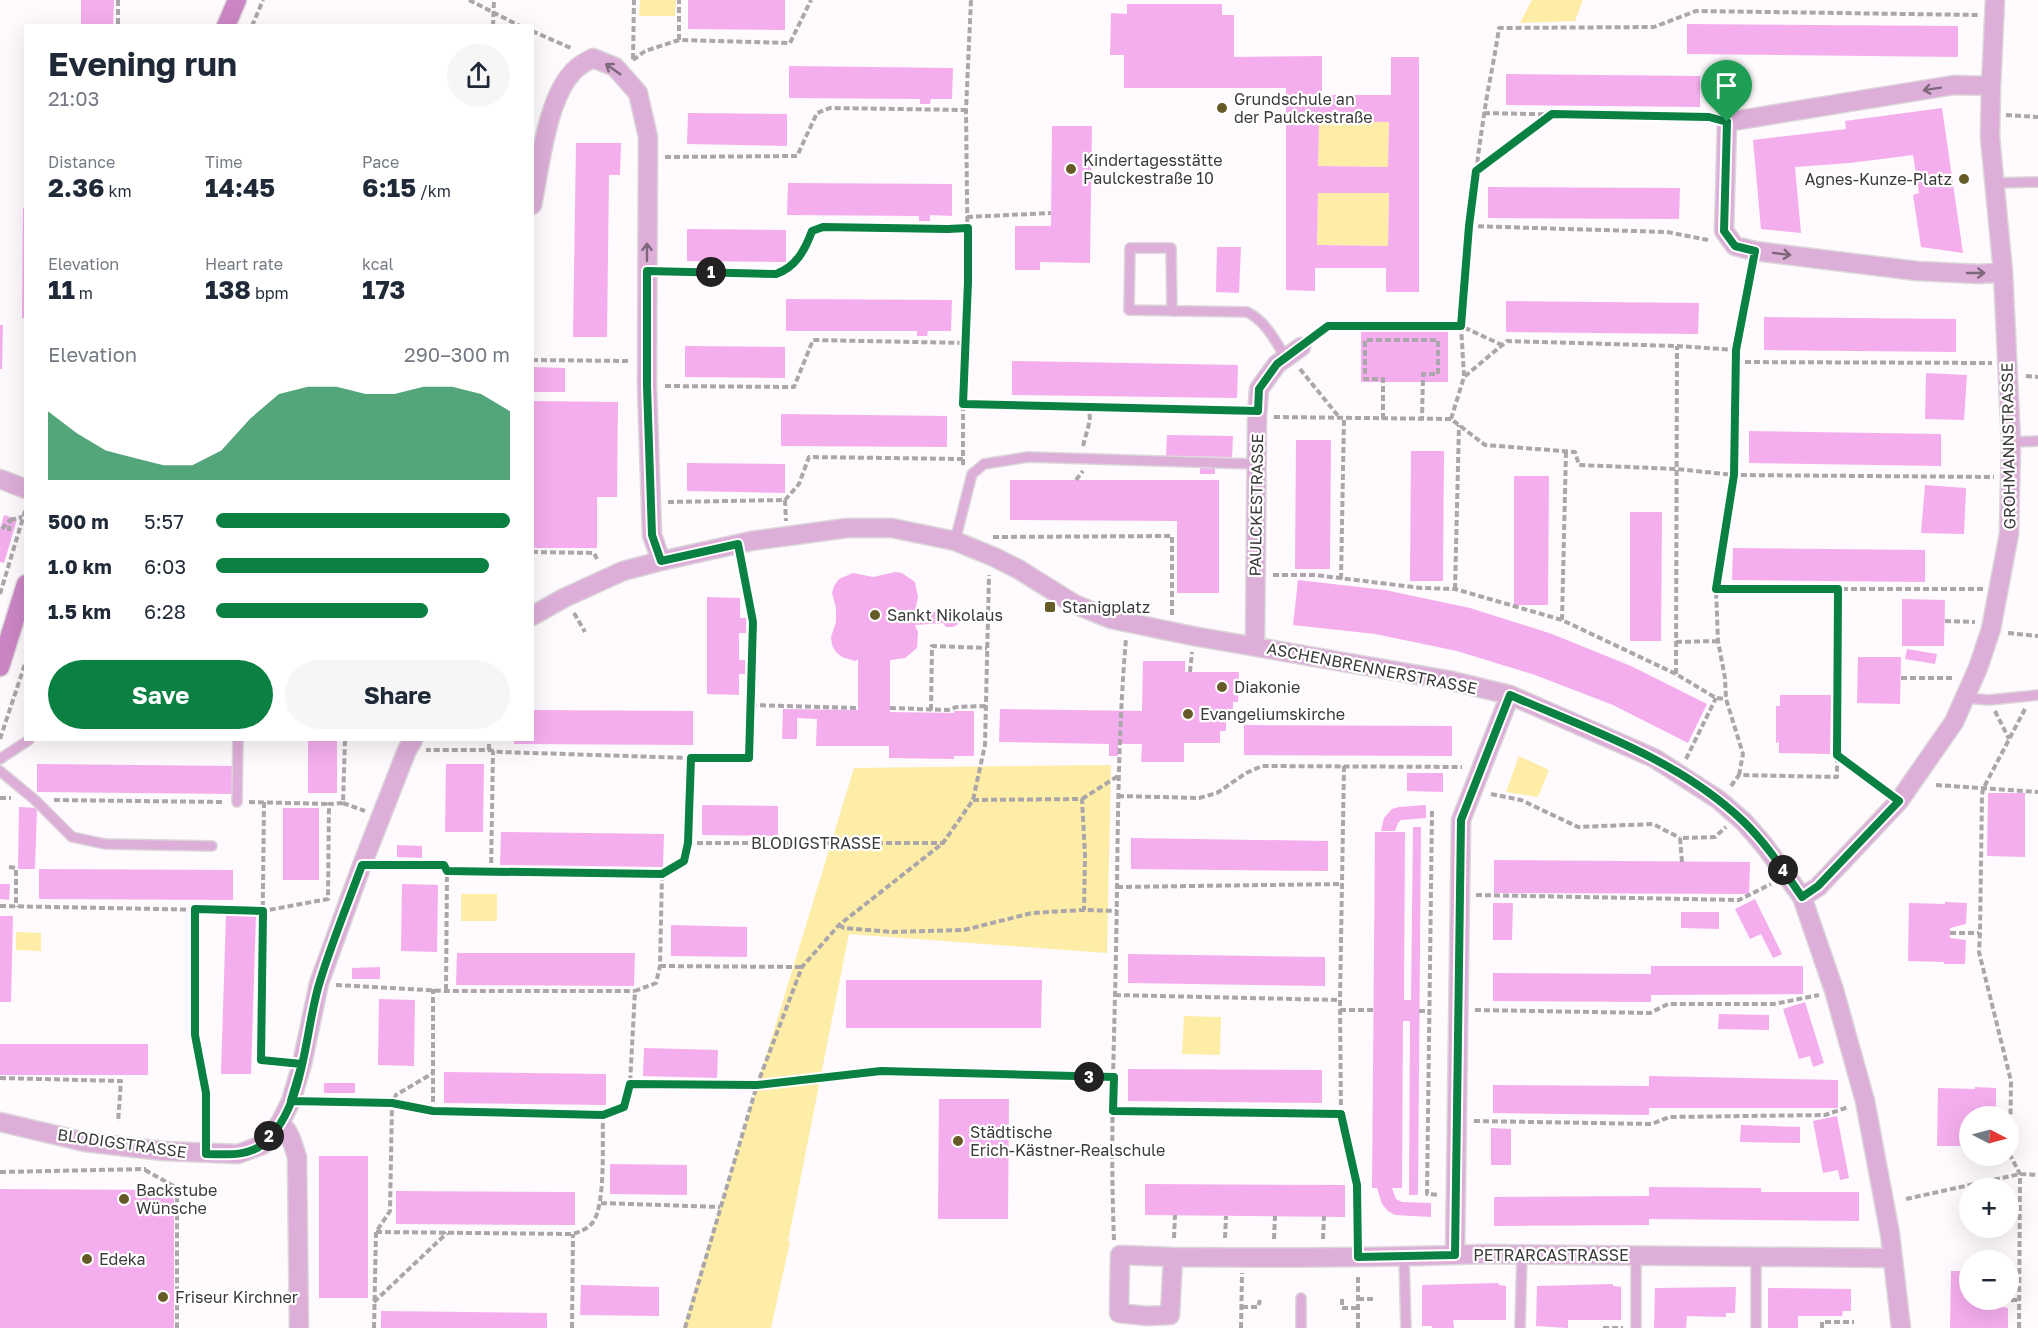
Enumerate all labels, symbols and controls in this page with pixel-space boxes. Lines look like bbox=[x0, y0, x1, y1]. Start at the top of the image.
text: Evening run bbox=[48, 44, 237, 83]
button: share bbox=[447, 44, 510, 107]
pin bbox=[1701, 60, 1752, 122]
one-way arrow bbox=[605, 63, 621, 76]
icon: arrive bbox=[1710, 69, 1743, 102]
one-way arrow bbox=[1923, 83, 1943, 94]
text: 21:03 bbox=[48, 86, 99, 110]
place label: Grundschule an der Paulckestraße bbox=[1234, 89, 1373, 127]
marker: Grundschule an der Paulckestraße bbox=[1215, 101, 1229, 115]
place label: Kindertagesstätte Paulckestraße 10 bbox=[1083, 150, 1223, 188]
text: Distance bbox=[48, 152, 115, 172]
text: Time bbox=[205, 152, 243, 172]
text: Pace bbox=[362, 152, 399, 172]
marker: Kindertagesstätte Paulckestraße 10 bbox=[1064, 162, 1078, 176]
place label: Agnes-Kunze-Platz bbox=[1805, 169, 1952, 189]
text: 2.36 bbox=[48, 172, 105, 203]
text: 14:45 bbox=[205, 172, 275, 203]
text: 6:15 bbox=[362, 172, 416, 203]
marker: Agnes-Kunze-Platz bbox=[1957, 172, 1971, 186]
text: km bbox=[105, 181, 132, 201]
text: /km bbox=[416, 181, 451, 201]
one-way arrow bbox=[641, 242, 653, 262]
one-way arrow bbox=[1772, 249, 1791, 260]
text: Elevation bbox=[48, 254, 119, 274]
text: Heart rate bbox=[205, 254, 283, 274]
text: kcal bbox=[362, 254, 394, 274]
pin: 1 bbox=[696, 257, 726, 287]
text: 1 bbox=[707, 262, 715, 282]
one-way arrow bbox=[1965, 267, 1985, 279]
text: 11 bbox=[48, 274, 75, 305]
text: 138 bbox=[205, 274, 251, 305]
text: 173 bbox=[362, 274, 405, 305]
text: m bbox=[75, 283, 93, 303]
text: bpm bbox=[251, 283, 289, 303]
text: Elevation bbox=[48, 342, 137, 366]
text: 290–300 m bbox=[404, 342, 510, 366]
street label: GROHMANNSTRASSE bbox=[1997, 363, 2019, 529]
street label: PAULCKESTRASSE bbox=[1245, 433, 1267, 577]
text: 500 m bbox=[48, 509, 109, 533]
text: 5:57 bbox=[144, 509, 184, 533]
text: 1.0 km bbox=[48, 554, 112, 578]
text: 6:03 bbox=[144, 554, 186, 578]
place label: Stanigplatz bbox=[1062, 597, 1150, 617]
text: 1.5 km bbox=[48, 599, 111, 623]
text: 6:28 bbox=[144, 599, 186, 623]
marker: Stanigplatz bbox=[1043, 600, 1057, 614]
place label: Sankt Nikolaus bbox=[887, 605, 1003, 625]
marker: Sankt Nikolaus bbox=[868, 608, 882, 622]
street label: ASCHENBRENNERSTRASSE bbox=[1265, 638, 1479, 698]
button: Save bbox=[48, 660, 273, 729]
button: Share bbox=[285, 660, 510, 729]
place label: Diakonie bbox=[1234, 677, 1300, 697]
marker: Diakonie bbox=[1215, 680, 1229, 694]
place label: Evangeliumskirche bbox=[1200, 704, 1345, 724]
marker: Evangeliumskirche bbox=[1181, 707, 1195, 721]
street label: BLODIGSTRASSE bbox=[751, 833, 881, 853]
pin: 4 bbox=[1768, 855, 1798, 885]
text: 4 bbox=[1778, 860, 1788, 880]
pin: 3 bbox=[1074, 1062, 1104, 1092]
text: 3 bbox=[1084, 1067, 1094, 1087]
north arrow bbox=[1959, 1106, 2019, 1166]
map controls bbox=[1959, 1106, 2019, 1310]
pin: 2 bbox=[254, 1121, 284, 1151]
place label: Städtische Erich-Kästner-Realschule bbox=[970, 1122, 1165, 1160]
street label: BLODIGSTRASSE bbox=[56, 1124, 188, 1162]
text: 2 bbox=[264, 1126, 274, 1146]
marker: Städtische Erich-Kästner-Realschule bbox=[951, 1134, 965, 1148]
button: + bbox=[1959, 1178, 2019, 1238]
place label: Backstube Wünsche bbox=[136, 1180, 217, 1218]
marker: Backstube Wünsche bbox=[117, 1192, 131, 1206]
street label: PETRARCASTRASSE bbox=[1473, 1245, 1629, 1265]
place label: Edeka bbox=[99, 1249, 146, 1269]
button: − bbox=[1959, 1250, 2019, 1310]
marker: Edeka bbox=[80, 1252, 94, 1266]
place label: Friseur Kirchner bbox=[175, 1287, 298, 1307]
marker: Friseur Kirchner bbox=[156, 1290, 170, 1304]

